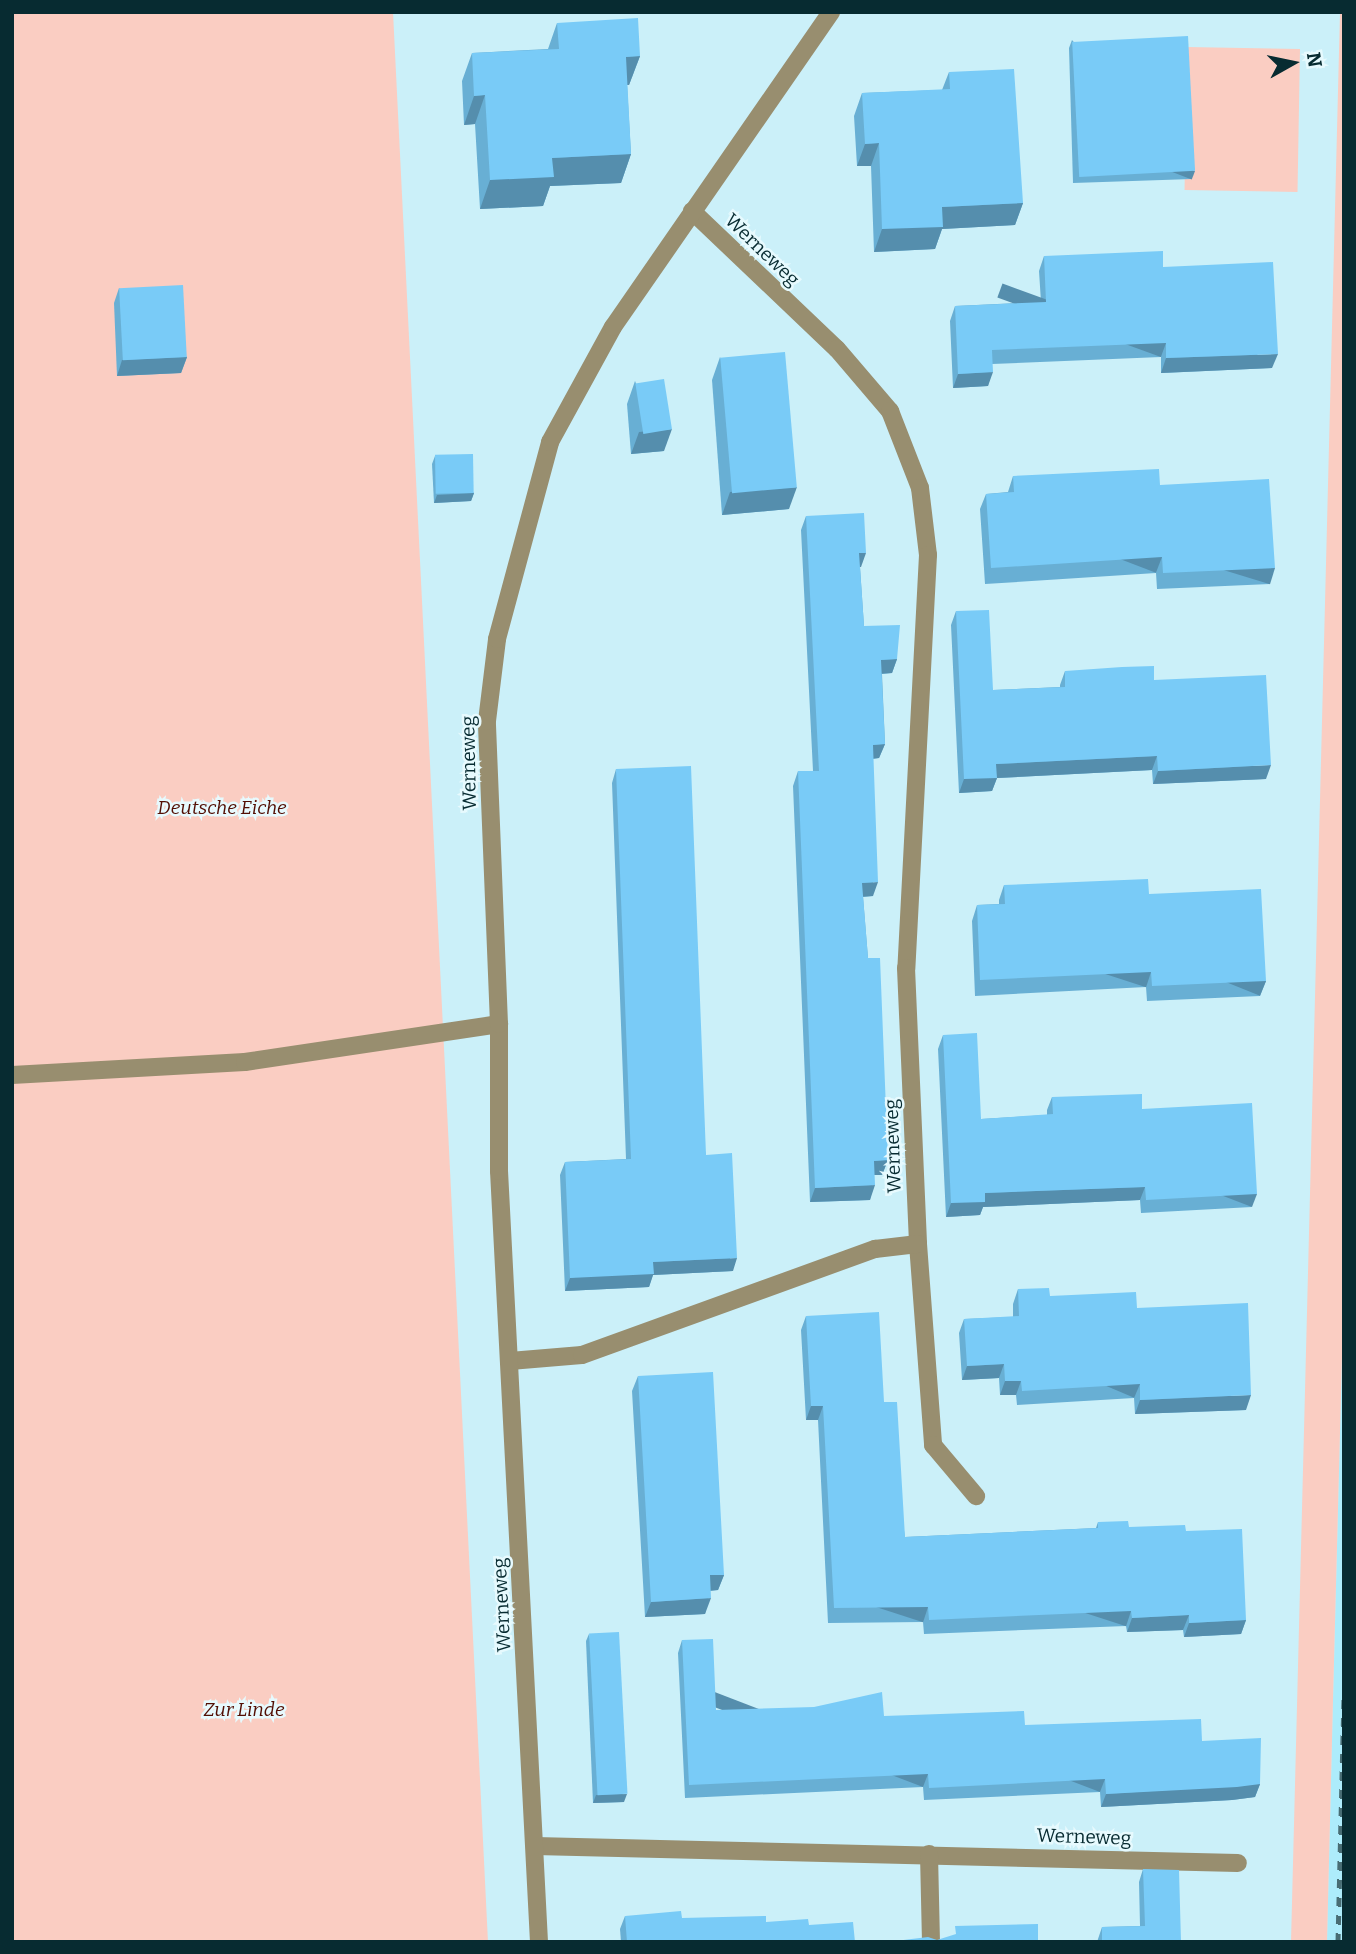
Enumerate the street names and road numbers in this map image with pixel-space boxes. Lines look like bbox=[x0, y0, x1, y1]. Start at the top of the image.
street label: Werneweg bbox=[720, 209, 804, 291]
street label: Werneweg bbox=[457, 716, 481, 810]
street label: Werneweg bbox=[880, 1098, 906, 1194]
street label: Werneweg bbox=[488, 1557, 516, 1653]
street label: Werneweg bbox=[1036, 1824, 1132, 1850]

